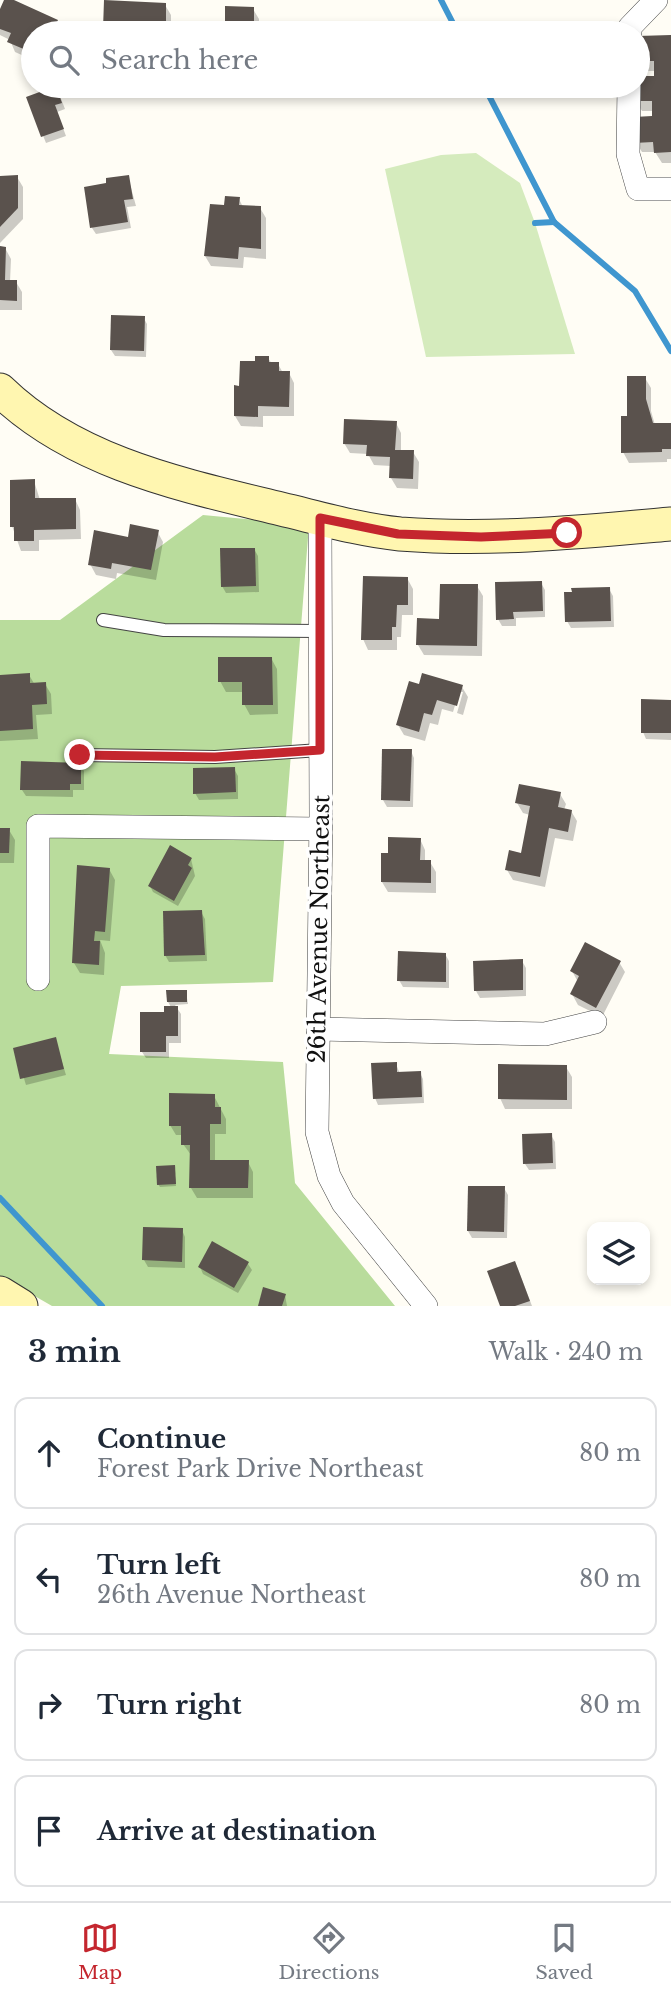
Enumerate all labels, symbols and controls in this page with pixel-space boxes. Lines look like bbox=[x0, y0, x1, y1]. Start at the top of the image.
search box bbox=[21, 21, 650, 98]
icon: search bbox=[45, 41, 83, 79]
text: Search here bbox=[101, 44, 258, 76]
route start bbox=[551, 517, 582, 548]
route end bbox=[64, 739, 95, 770]
street label: 26th Avenue Northeast bbox=[303, 794, 335, 1064]
map controls bbox=[587, 1222, 650, 1285]
button: layers bbox=[587, 1222, 650, 1285]
text: 3 min bbox=[28, 1333, 121, 1370]
text: Walk · 240 m bbox=[489, 1338, 643, 1366]
text: Continue bbox=[97, 1423, 226, 1455]
icon: ahead bbox=[30, 1434, 68, 1472]
text: 80 m bbox=[579, 1439, 641, 1467]
text: Forest Park Drive Northeast bbox=[97, 1455, 424, 1483]
text: Turn left bbox=[97, 1549, 221, 1581]
icon: left bbox=[30, 1560, 68, 1598]
text: 80 m bbox=[579, 1565, 641, 1593]
text: 26th Avenue Northeast bbox=[97, 1581, 366, 1609]
icon: right bbox=[30, 1686, 68, 1724]
text: Turn right bbox=[97, 1689, 242, 1721]
text: 80 m bbox=[579, 1691, 641, 1719]
icon: arrive bbox=[30, 1812, 68, 1850]
text: Arrive at destination bbox=[97, 1815, 377, 1847]
tab: Map bbox=[78, 1919, 122, 1984]
tab: Directions bbox=[278, 1919, 379, 1984]
tab: Saved bbox=[536, 1919, 593, 1984]

